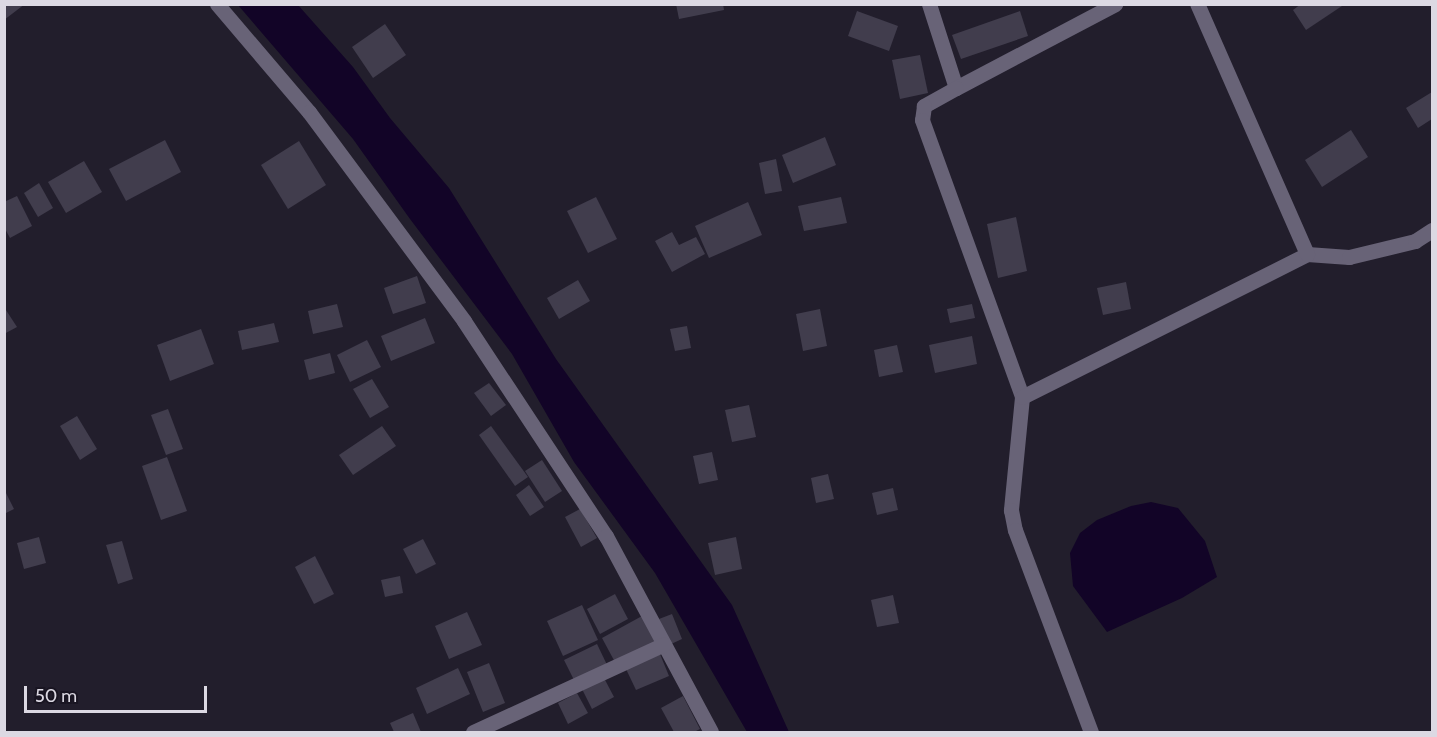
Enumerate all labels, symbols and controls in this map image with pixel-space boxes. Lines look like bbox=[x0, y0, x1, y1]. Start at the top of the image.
scale bar bbox=[27, 674, 210, 712]
text: 50 m bbox=[35, 685, 77, 707]

